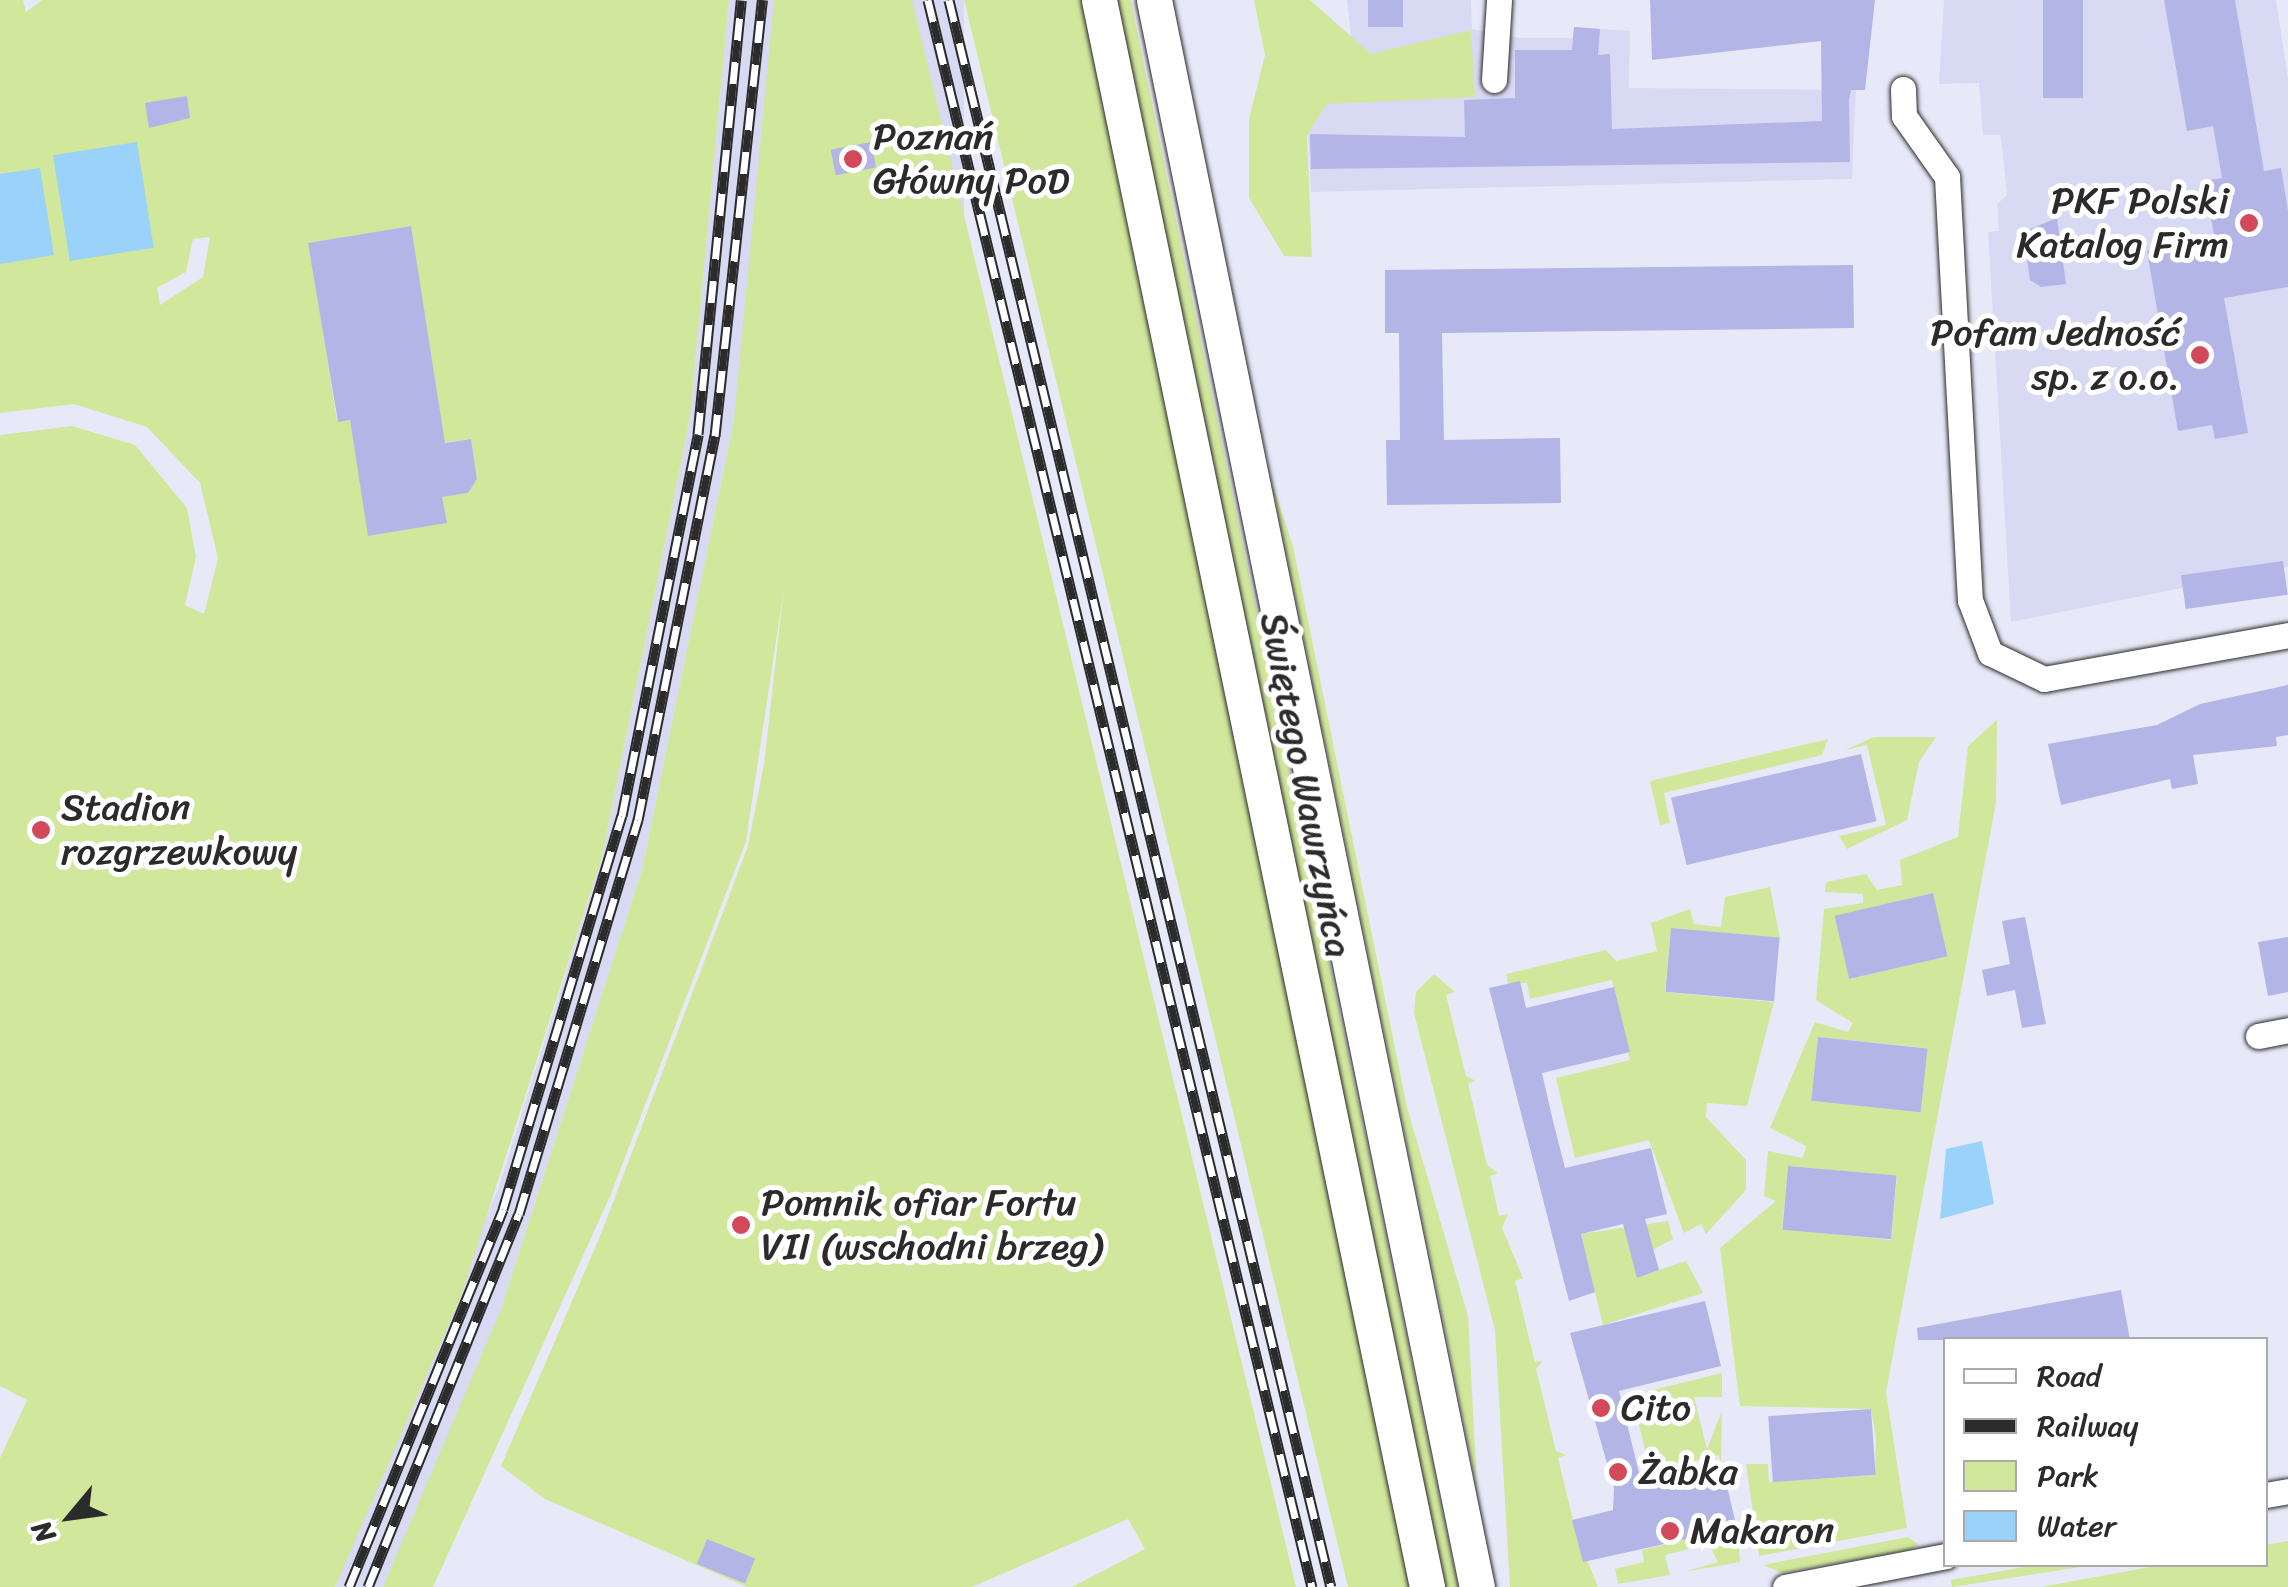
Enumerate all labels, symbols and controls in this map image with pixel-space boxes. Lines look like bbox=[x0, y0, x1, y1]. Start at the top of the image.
place label: Poznań Główny PoD bbox=[873, 114, 1070, 203]
marker: Poznań Główny PoD bbox=[842, 148, 864, 170]
place label: PKF Polski Katalog Firm bbox=[2016, 178, 2229, 268]
marker: PKF Polski Katalog Firm bbox=[2238, 212, 2260, 234]
place label: Pofam Jedność sp. z o.o. bbox=[1929, 310, 2180, 399]
marker: Pofam Jedność sp. z o.o. bbox=[2189, 344, 2211, 366]
street label: Świętego Wawrzyńca bbox=[1250, 609, 1362, 961]
place label: Stadion rozgrzewkowy bbox=[61, 785, 297, 874]
marker: Stadion rozgrzewkowy bbox=[30, 819, 52, 841]
place label: Pomnik ofiar Fortu VII (wschodni brzeg) bbox=[761, 1180, 1103, 1270]
marker: Pomnik ofiar Fortu VII (wschodni brzeg) bbox=[730, 1214, 752, 1236]
legend bbox=[1943, 1337, 2268, 1567]
text: Road bbox=[2037, 1349, 2101, 1403]
place label: Cito bbox=[1621, 1385, 1691, 1431]
marker: Cito bbox=[1590, 1397, 1612, 1419]
text: Railway bbox=[2037, 1399, 2138, 1453]
place label: Żabka bbox=[1638, 1449, 1738, 1495]
text: Park bbox=[2037, 1449, 2099, 1503]
marker: Żabka bbox=[1607, 1461, 1629, 1483]
north arrow bbox=[20, 1467, 120, 1567]
text: Water bbox=[2037, 1499, 2116, 1553]
place label: Makaron bbox=[1690, 1508, 1834, 1554]
text: N bbox=[17, 1511, 69, 1552]
marker: Makaron bbox=[1659, 1520, 1681, 1542]

